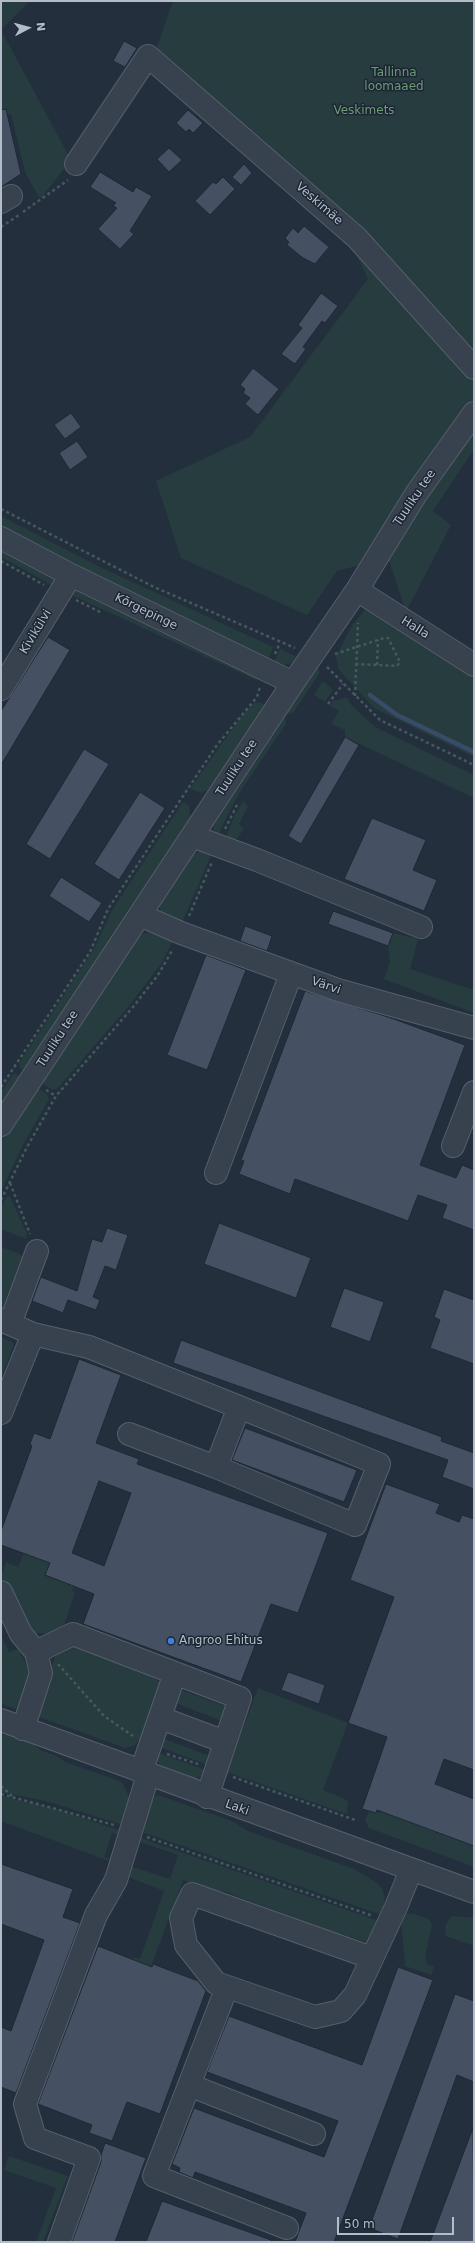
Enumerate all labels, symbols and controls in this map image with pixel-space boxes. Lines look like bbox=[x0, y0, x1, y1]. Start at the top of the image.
north arrow bbox=[8, 8, 48, 48]
text: N bbox=[33, 21, 47, 32]
park label: Tallinna loomaaed bbox=[364, 66, 424, 94]
park label: Veskimets bbox=[333, 104, 395, 118]
street label: Veskimäe bbox=[293, 180, 345, 228]
street label: Tuuliku tee bbox=[391, 467, 439, 529]
street label: Kõrgepinge bbox=[112, 591, 180, 633]
street label: Kivikülvi bbox=[17, 607, 55, 657]
street label: Halla bbox=[398, 614, 432, 642]
street label: Tuuliku tee bbox=[213, 737, 261, 799]
street label: Värvi bbox=[309, 974, 343, 998]
street label: Tuuliku tee bbox=[34, 1008, 82, 1070]
place label: Angroo Ehitus bbox=[179, 1634, 263, 1648]
marker: Angroo Ehitus bbox=[166, 1636, 176, 1646]
street label: Laki bbox=[223, 1797, 251, 1819]
scale bar bbox=[339, 2209, 456, 2235]
text: 50 m bbox=[344, 2217, 375, 2231]

